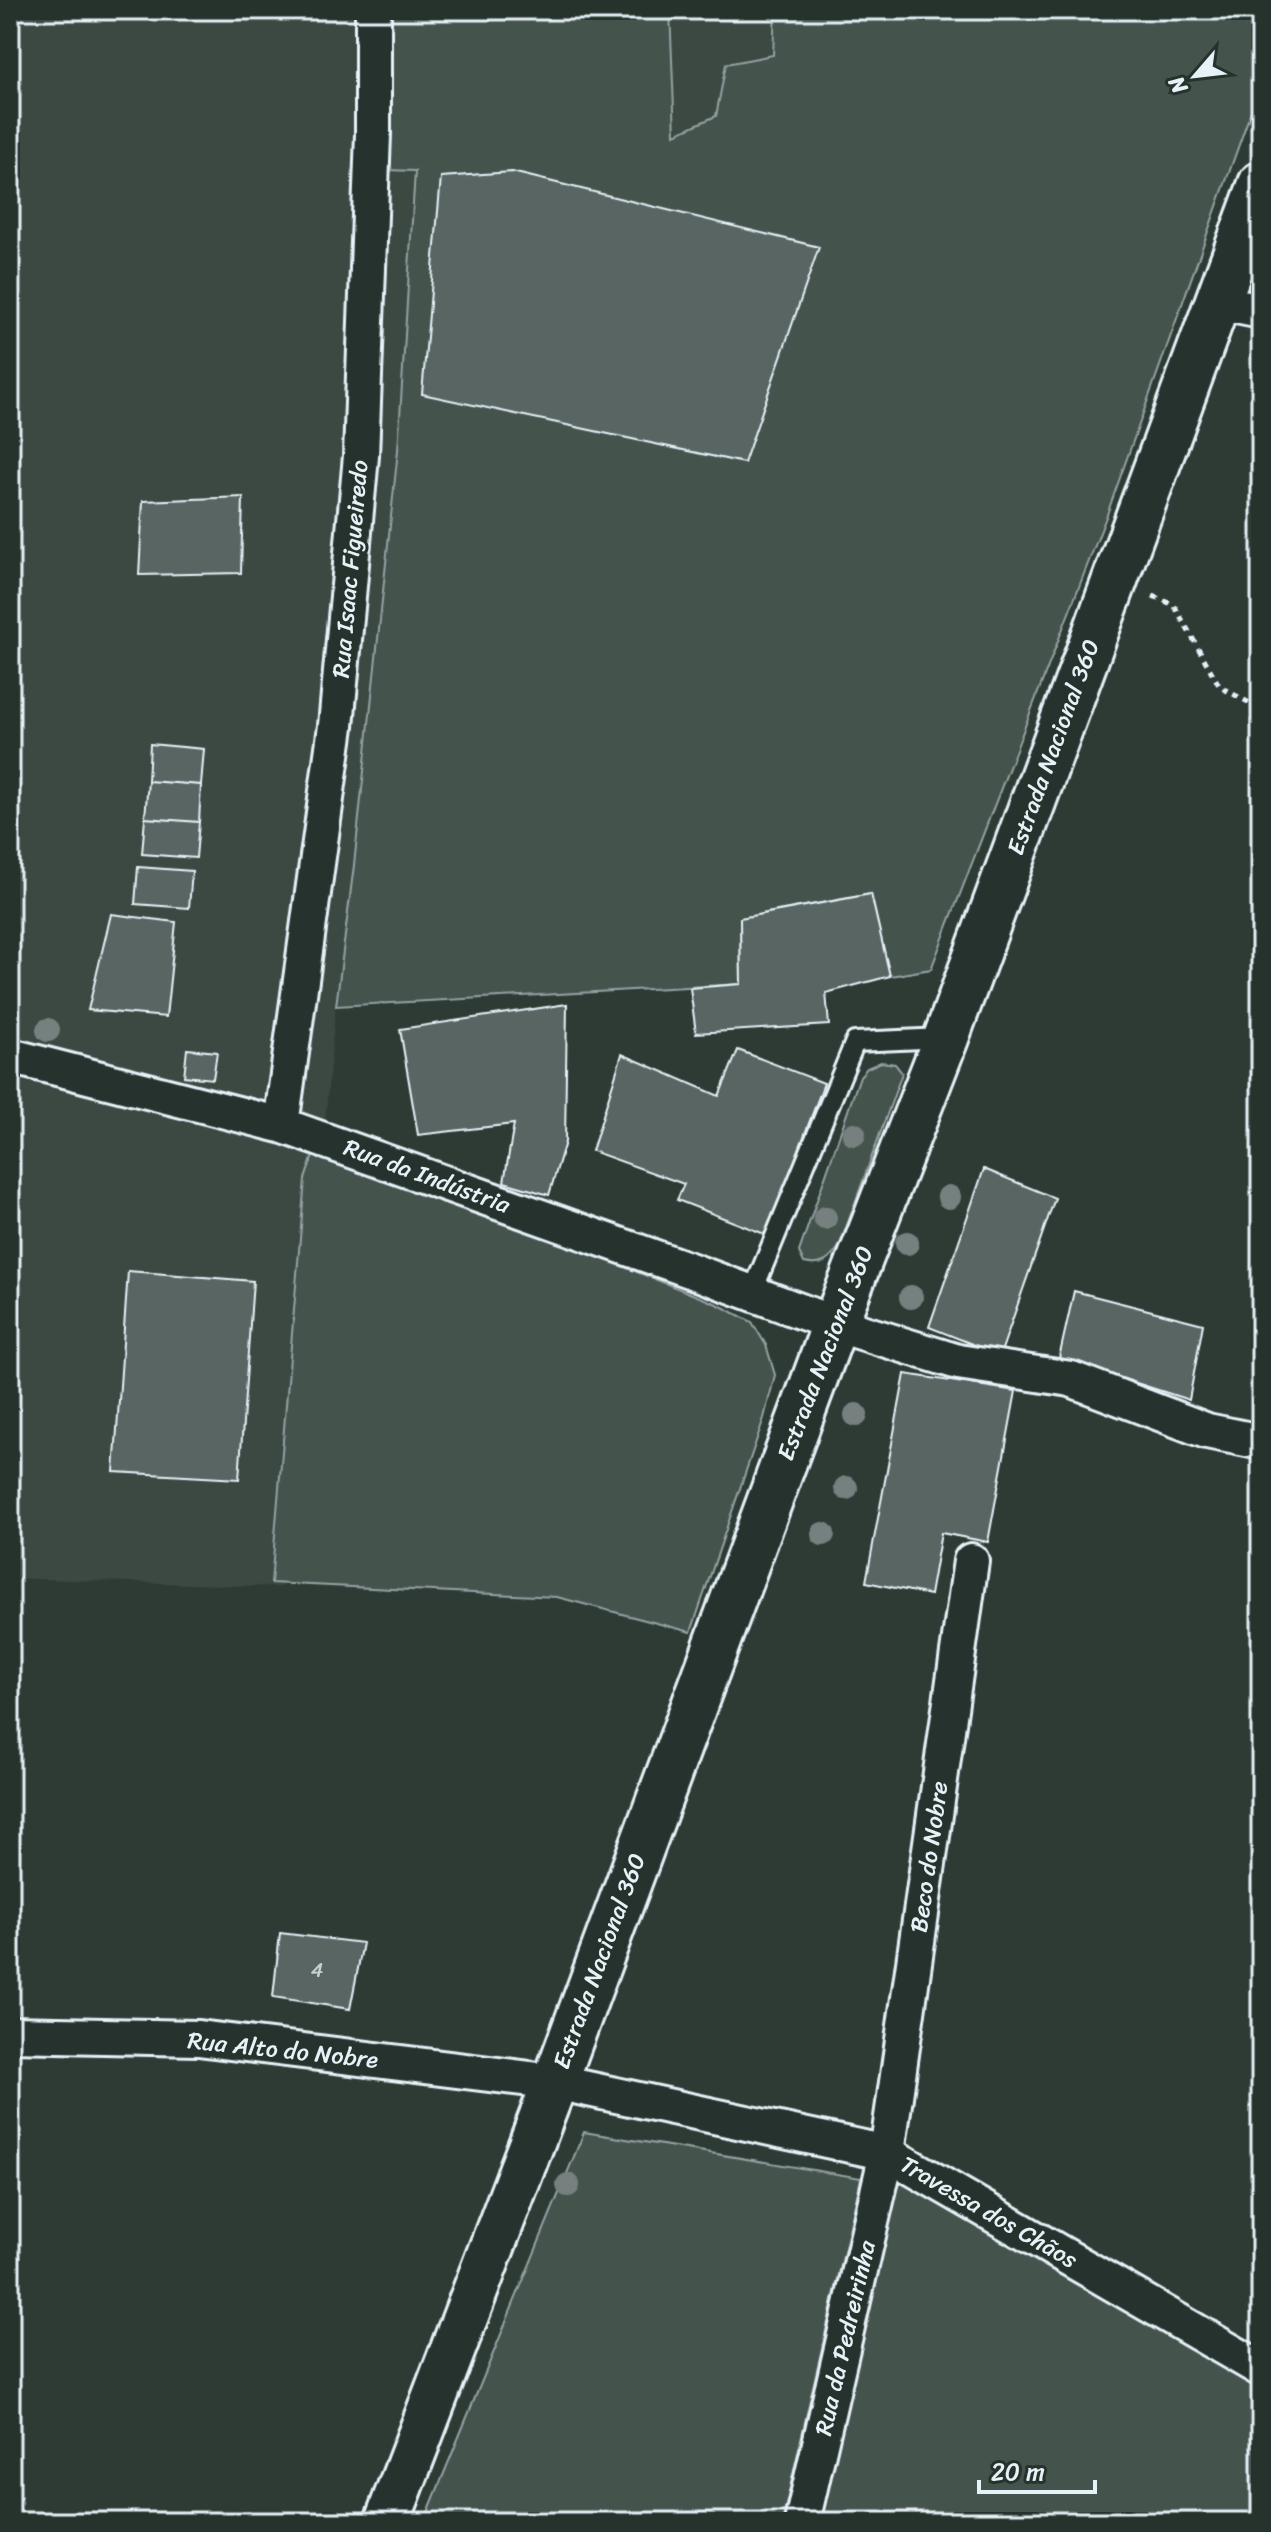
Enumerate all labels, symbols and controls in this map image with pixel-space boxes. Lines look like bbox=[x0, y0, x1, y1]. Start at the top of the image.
north arrow bbox=[1155, 36, 1235, 116]
text: N bbox=[1157, 69, 1199, 102]
street label: Rua Isaac Figueiredo bbox=[320, 458, 380, 680]
street label: Estrada Nacional 360 bbox=[994, 633, 1112, 861]
street label: Rua da Indústria bbox=[338, 1126, 517, 1226]
street label: Estrada Nacional 360 bbox=[765, 1239, 885, 1467]
street label: Beco do Nobre bbox=[898, 1779, 960, 1935]
street label: Estrada Nacional 360 bbox=[540, 1847, 658, 2075]
house number: 4 bbox=[311, 1953, 323, 1988]
street label: Rua Alto do Nobre bbox=[186, 2019, 381, 2081]
street label: Travessa dos Chãos bbox=[892, 2144, 1086, 2280]
street label: Rua da Pedreirinha bbox=[802, 2235, 888, 2440]
scale bar bbox=[979, 2444, 1095, 2494]
text: 20 m bbox=[991, 2451, 1045, 2493]

